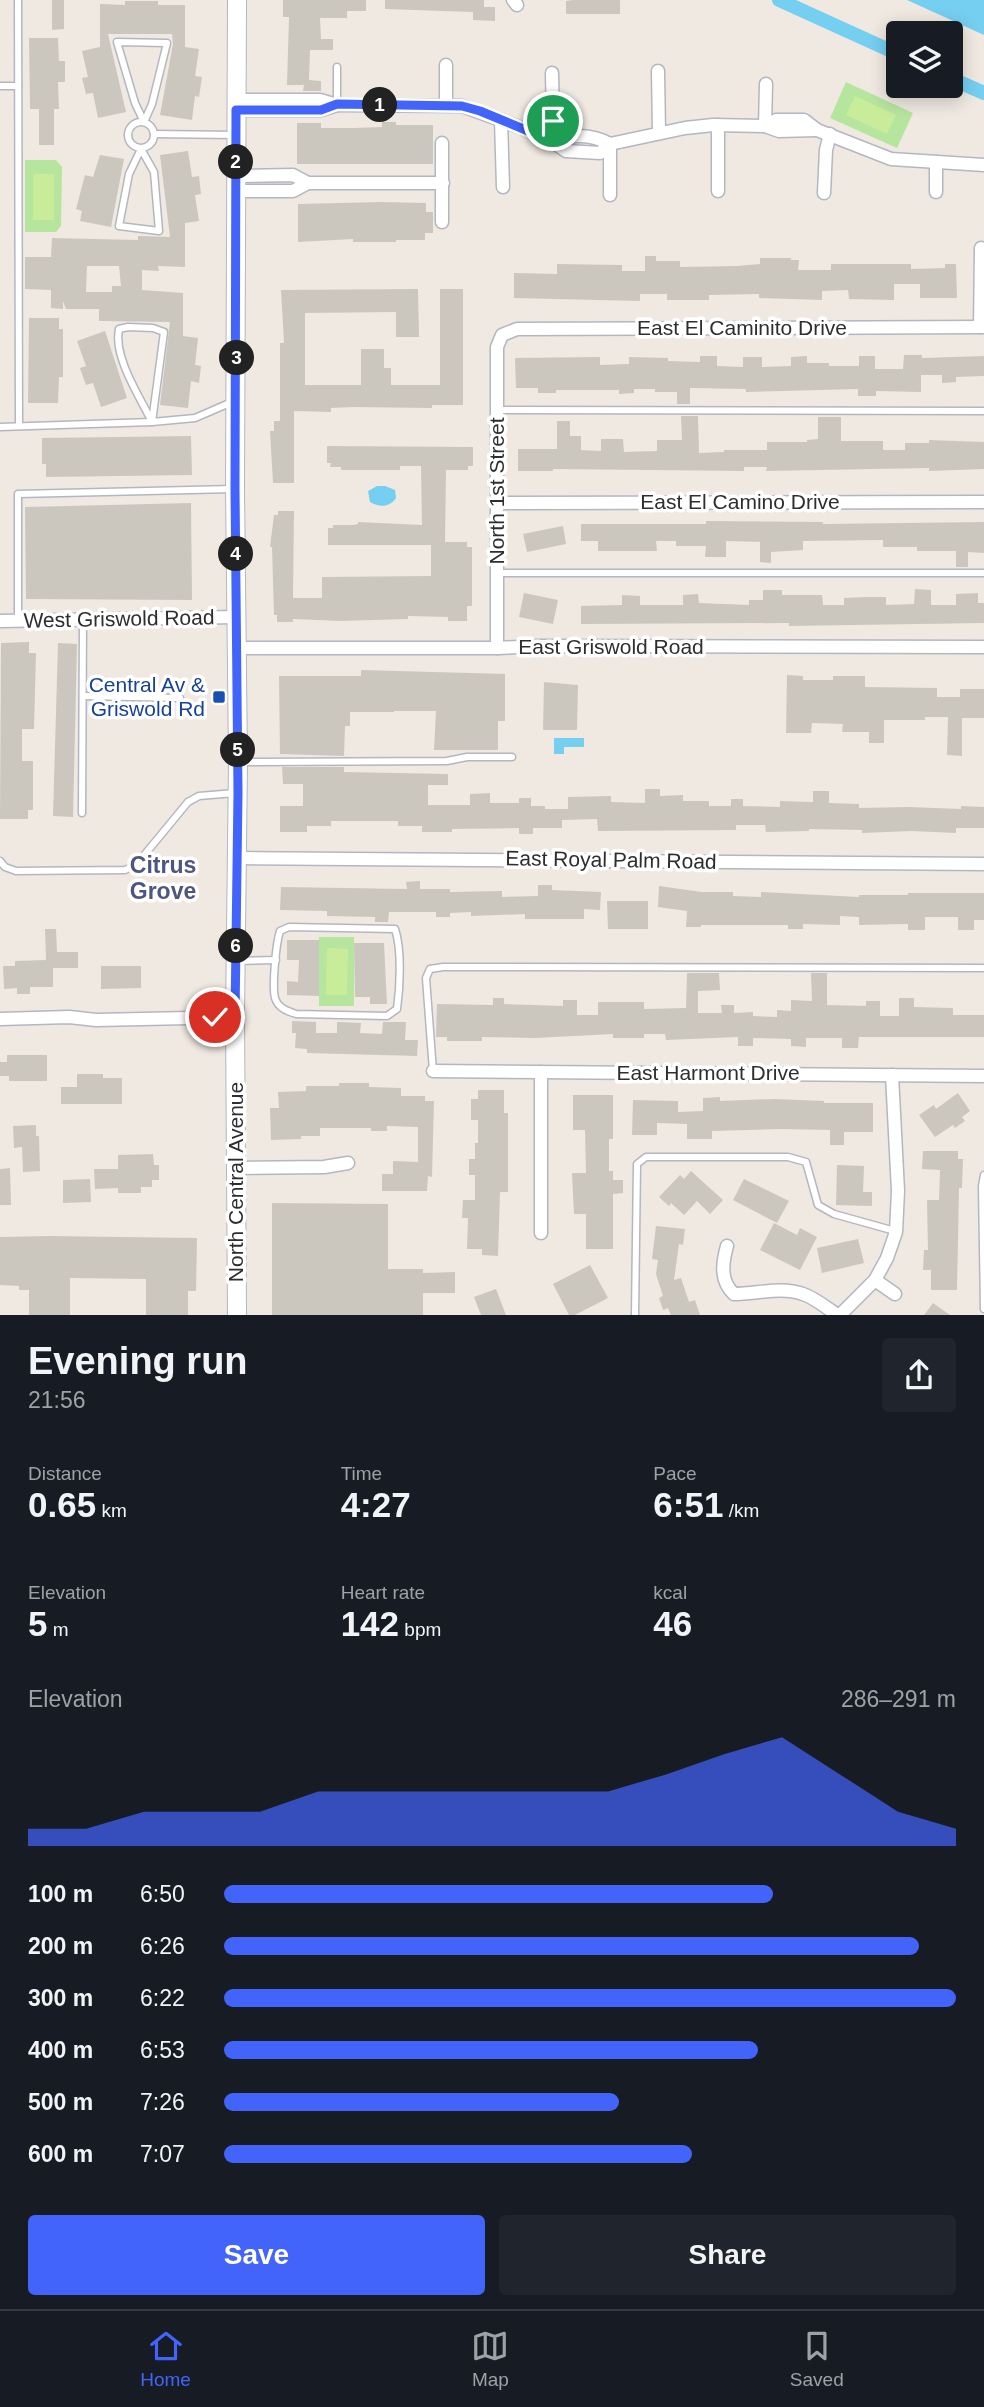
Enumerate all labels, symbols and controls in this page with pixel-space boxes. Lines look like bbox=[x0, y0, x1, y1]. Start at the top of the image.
map controls bbox=[886, 21, 963, 98]
button: layers bbox=[886, 21, 963, 98]
pin: 1 bbox=[362, 88, 398, 122]
pin bbox=[523, 91, 583, 151]
text: 1 bbox=[374, 94, 385, 115]
icon: arrive bbox=[534, 102, 572, 140]
pin: 2 bbox=[218, 144, 254, 180]
text: 2 bbox=[230, 151, 241, 172]
street label: East El Caminito Drive bbox=[637, 316, 847, 339]
pin: 3 bbox=[219, 340, 254, 376]
text: 3 bbox=[231, 347, 242, 368]
street label: North 1st Street bbox=[485, 417, 508, 565]
street label: East El Camino Drive bbox=[640, 490, 840, 513]
pin: 4 bbox=[218, 536, 254, 572]
text: 4 bbox=[230, 543, 241, 564]
street label: West Griswold Road bbox=[23, 605, 215, 632]
street label: East Griswold Road bbox=[518, 635, 704, 658]
place label: Central Av & Griswold Rd bbox=[89, 673, 205, 720]
marker: Central Av & Griswold Rd bbox=[211, 689, 227, 705]
pin: 5 bbox=[220, 732, 256, 768]
text: 5 bbox=[232, 739, 243, 760]
street label: East Royal Palm Road bbox=[505, 846, 717, 873]
district label: Citrus Grove bbox=[130, 852, 196, 904]
pin: 6 bbox=[218, 928, 254, 964]
text: 6 bbox=[230, 935, 241, 956]
pin bbox=[185, 987, 245, 1047]
icon: check bbox=[196, 998, 234, 1036]
street label: East Harmont Drive bbox=[616, 1061, 800, 1084]
street label: North Central Avenue bbox=[224, 1082, 247, 1282]
button: share bbox=[882, 1338, 956, 1412]
text: Evening run bbox=[28, 1340, 248, 1382]
text: 21:56 bbox=[28, 1387, 86, 1413]
text: Distance bbox=[28, 1463, 102, 1484]
text: Time bbox=[341, 1463, 382, 1484]
text: Pace bbox=[653, 1463, 697, 1484]
text: 0.65 bbox=[28, 1485, 96, 1524]
text: 4:27 bbox=[341, 1485, 411, 1524]
text: 6:51 bbox=[653, 1485, 723, 1524]
text: km bbox=[96, 1500, 127, 1521]
text: /km bbox=[723, 1500, 759, 1521]
text: Elevation bbox=[28, 1582, 106, 1603]
text: Heart rate bbox=[341, 1582, 425, 1603]
text: kcal bbox=[653, 1582, 687, 1603]
text: 5 bbox=[28, 1604, 47, 1643]
text: 142 bbox=[341, 1604, 399, 1643]
text: 46 bbox=[653, 1604, 692, 1643]
text: m bbox=[47, 1619, 69, 1640]
text: bpm bbox=[399, 1619, 441, 1640]
text: Elevation bbox=[28, 1686, 123, 1712]
text: 286–291 m bbox=[841, 1686, 956, 1712]
text: 100 m bbox=[28, 1881, 93, 1907]
text: 6:50 bbox=[140, 1881, 185, 1907]
text: 200 m bbox=[28, 1933, 93, 1959]
text: 6:26 bbox=[140, 1933, 185, 1959]
text: 300 m bbox=[28, 1985, 93, 2011]
text: 6:22 bbox=[140, 1985, 185, 2011]
text: 400 m bbox=[28, 2037, 93, 2063]
text: 6:53 bbox=[140, 2037, 185, 2063]
text: 500 m bbox=[28, 2089, 93, 2115]
text: 7:26 bbox=[140, 2089, 185, 2115]
text: 600 m bbox=[28, 2141, 93, 2167]
text: 7:07 bbox=[140, 2141, 185, 2167]
button: Save bbox=[28, 2215, 485, 2295]
button: Share bbox=[499, 2215, 956, 2295]
tab: Home bbox=[140, 2327, 191, 2391]
tab: Map bbox=[471, 2327, 509, 2391]
tab: Saved bbox=[790, 2327, 844, 2391]

